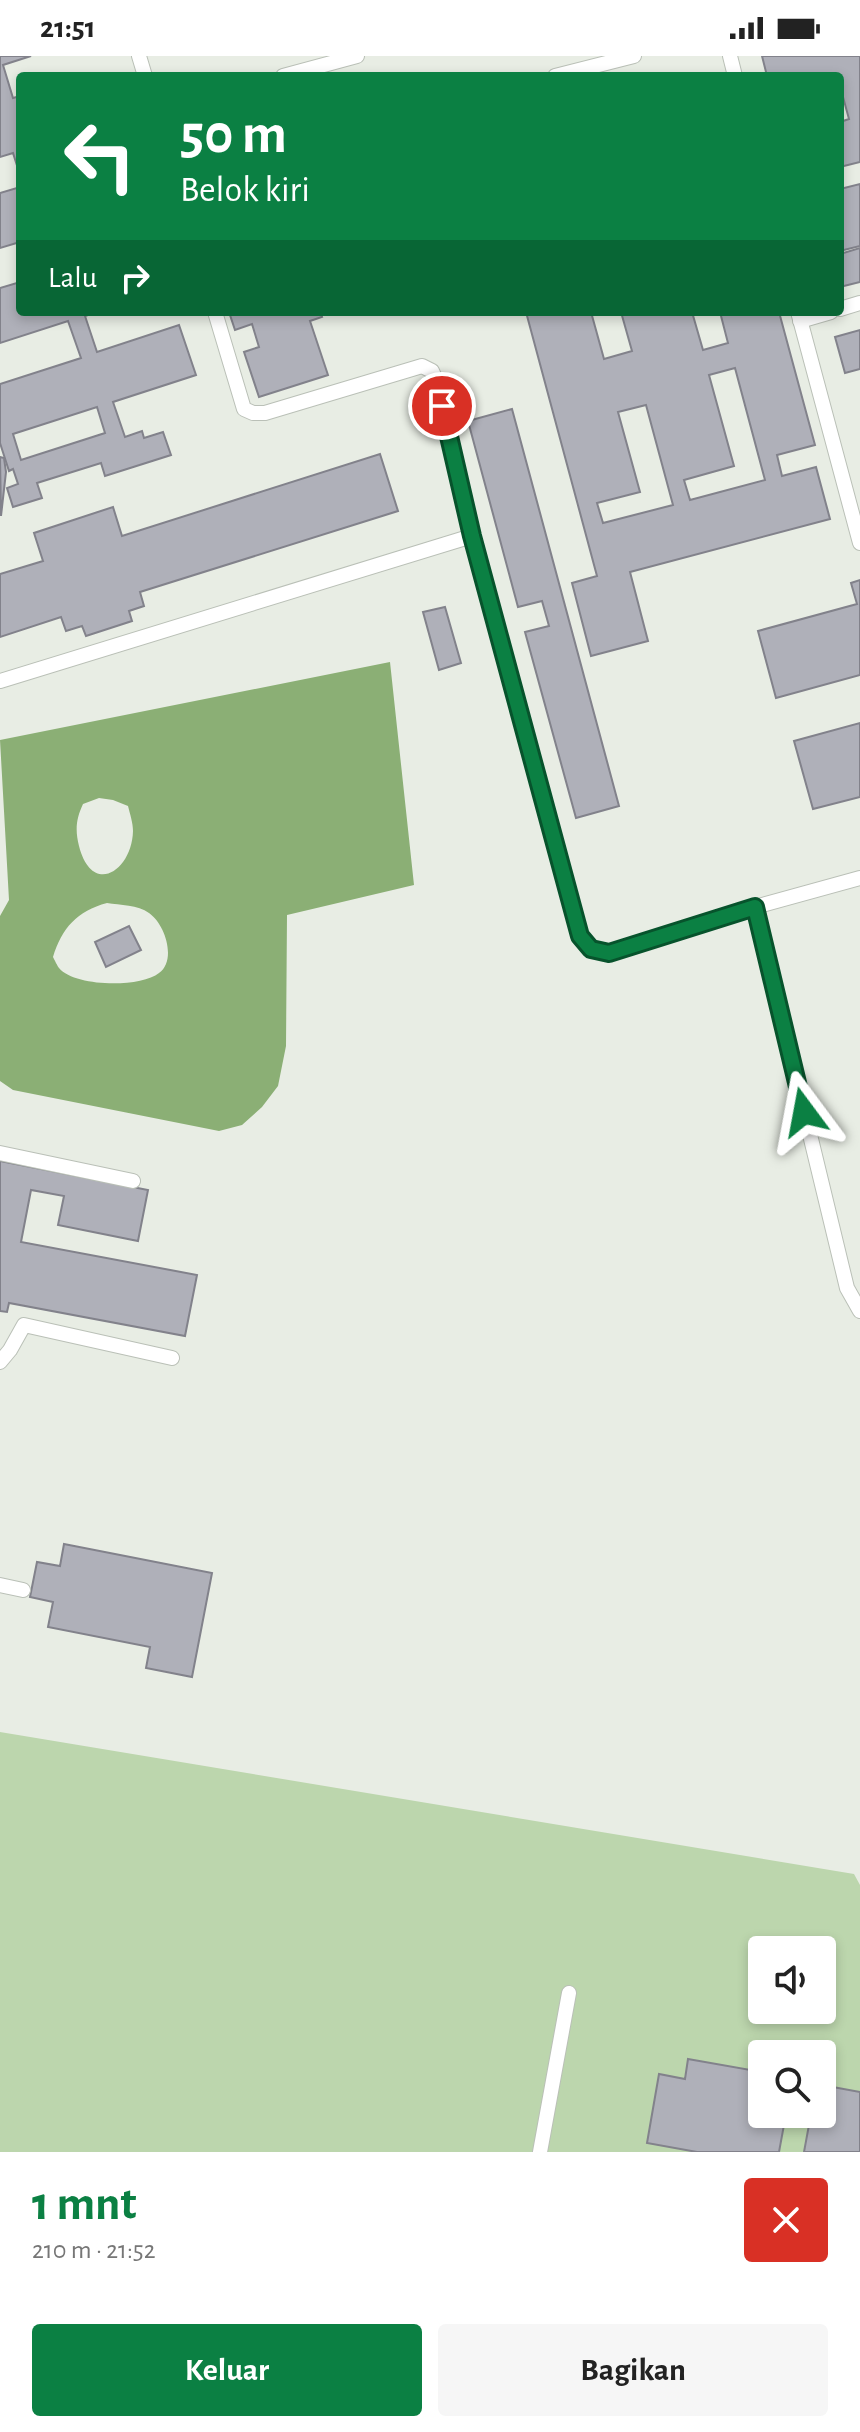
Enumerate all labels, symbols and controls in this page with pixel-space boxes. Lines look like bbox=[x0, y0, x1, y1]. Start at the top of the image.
text: 21:51 bbox=[40, 13, 96, 43]
icon: left bbox=[48, 104, 152, 208]
text: 50 m bbox=[180, 107, 287, 163]
text: Belok kiri bbox=[180, 172, 310, 208]
icon: right bbox=[113, 256, 157, 300]
text: Lalu bbox=[48, 263, 97, 293]
pin bbox=[408, 372, 476, 440]
icon: arrive bbox=[420, 384, 464, 428]
position arrow bbox=[762, 1070, 846, 1154]
map controls bbox=[748, 1936, 836, 2128]
button: sound bbox=[748, 1936, 836, 2024]
button: search bbox=[748, 2040, 836, 2128]
button: close bbox=[744, 2178, 828, 2262]
text: 1 mnt bbox=[32, 2181, 137, 2229]
text: 210 m · 21:52 bbox=[32, 2237, 156, 2263]
button: Keluar bbox=[32, 2324, 422, 2416]
button: Bagikan bbox=[438, 2324, 828, 2416]

